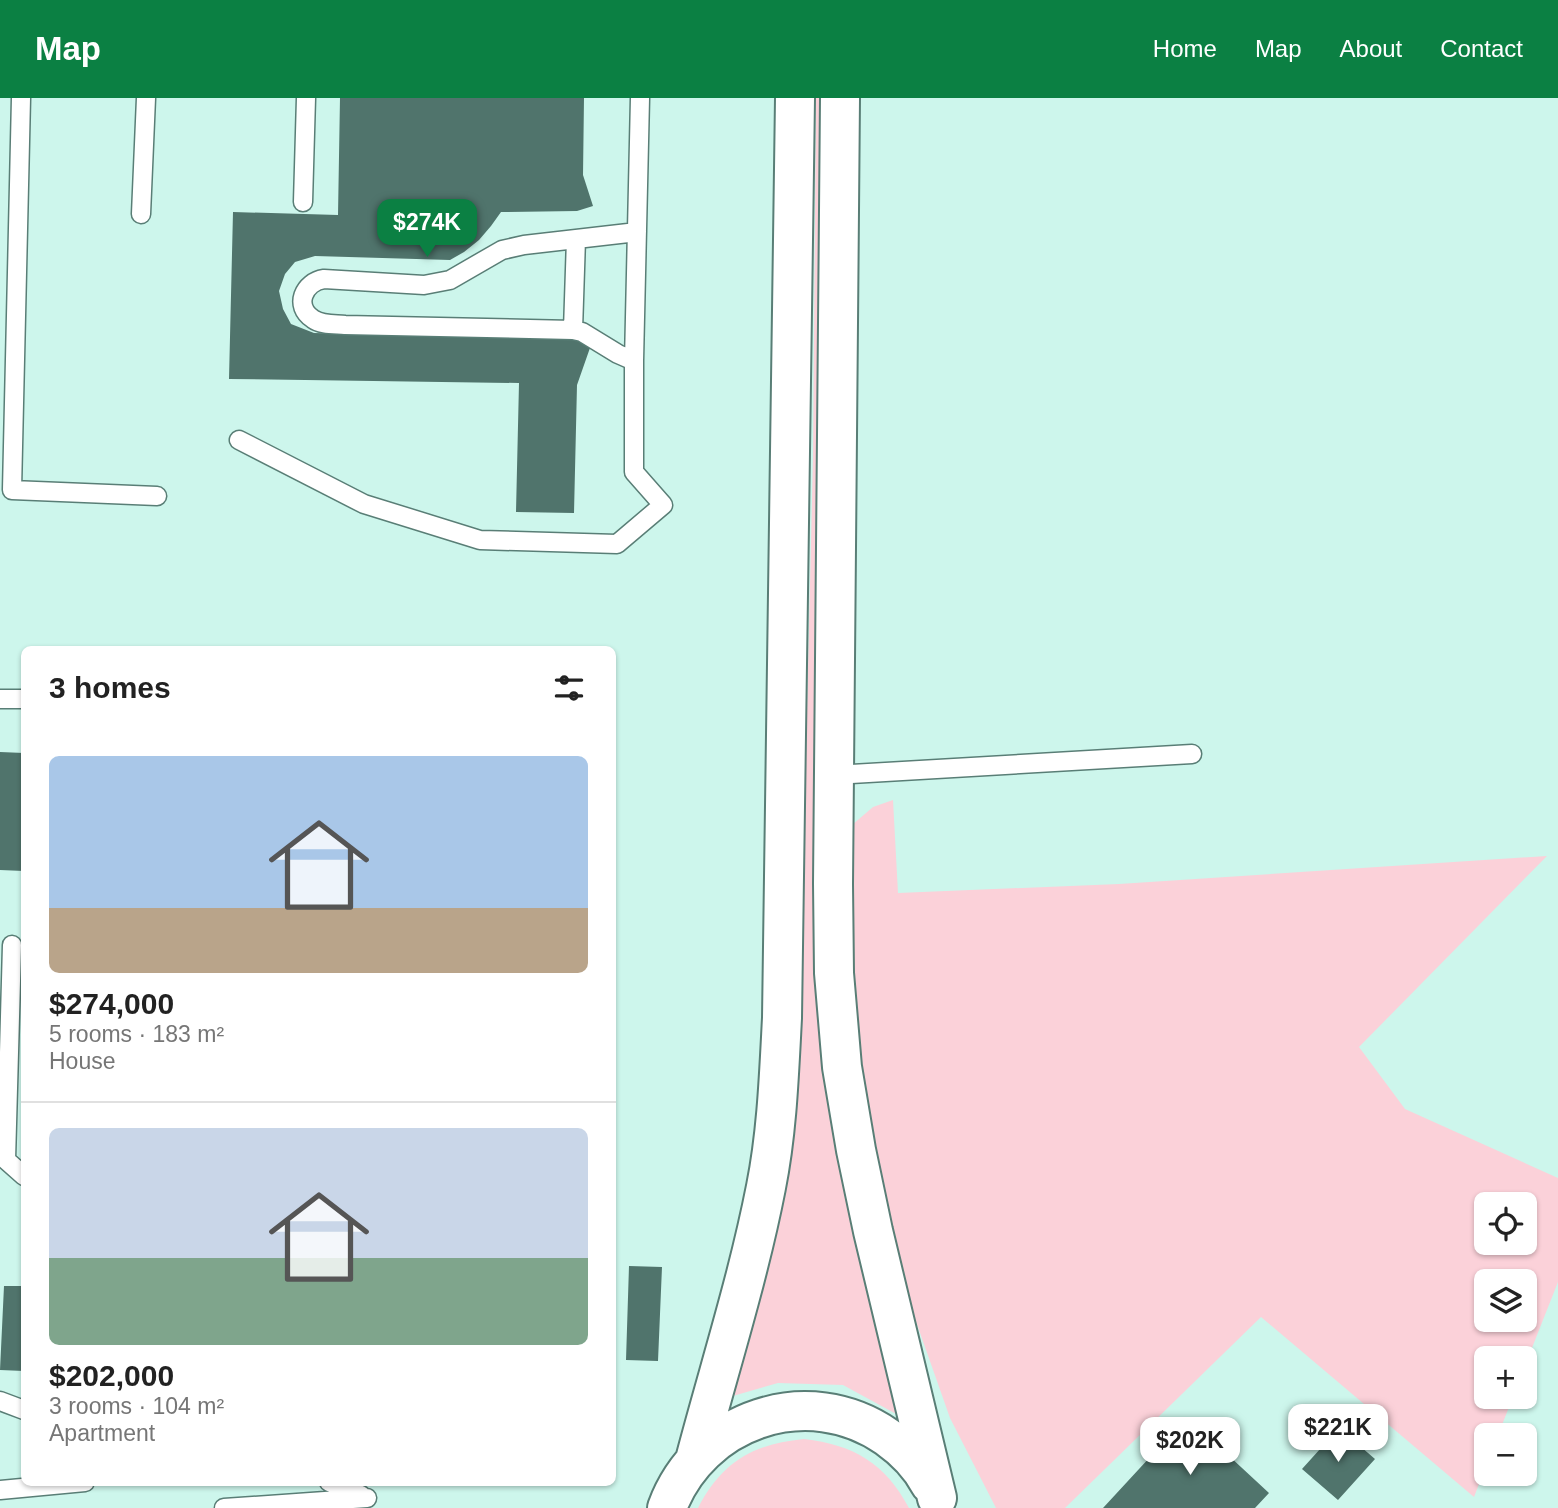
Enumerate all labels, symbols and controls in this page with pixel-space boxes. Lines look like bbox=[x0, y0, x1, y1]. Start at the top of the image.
text: Map bbox=[35, 30, 101, 67]
text: Home bbox=[1153, 35, 1217, 62]
text: Map bbox=[1255, 35, 1302, 62]
text: About bbox=[1340, 35, 1402, 62]
text: Contact bbox=[1440, 35, 1523, 62]
pin: $274K bbox=[378, 200, 476, 259]
text: $274K bbox=[393, 209, 461, 235]
icon: filters bbox=[550, 669, 588, 707]
text: 3 homes bbox=[49, 671, 171, 704]
icon: home bbox=[256, 802, 382, 928]
text: $274,000 bbox=[49, 987, 174, 1020]
text: 5 rooms · 183 m² bbox=[49, 1021, 224, 1047]
text: House bbox=[49, 1048, 115, 1074]
icon: home bbox=[256, 1174, 382, 1300]
map controls bbox=[1474, 1192, 1537, 1486]
button: locate bbox=[1474, 1192, 1537, 1255]
button: layers bbox=[1474, 1269, 1537, 1332]
button: + bbox=[1474, 1346, 1537, 1409]
text: $202,000 bbox=[49, 1359, 174, 1392]
text: 3 rooms · 104 m² bbox=[49, 1393, 224, 1419]
pin: $221K bbox=[1289, 1404, 1387, 1464]
text: $221K bbox=[1304, 1414, 1372, 1440]
pin: $202K bbox=[1141, 1418, 1239, 1477]
text: Apartment bbox=[49, 1420, 155, 1446]
button: − bbox=[1474, 1423, 1537, 1486]
text: $202K bbox=[1156, 1427, 1224, 1453]

